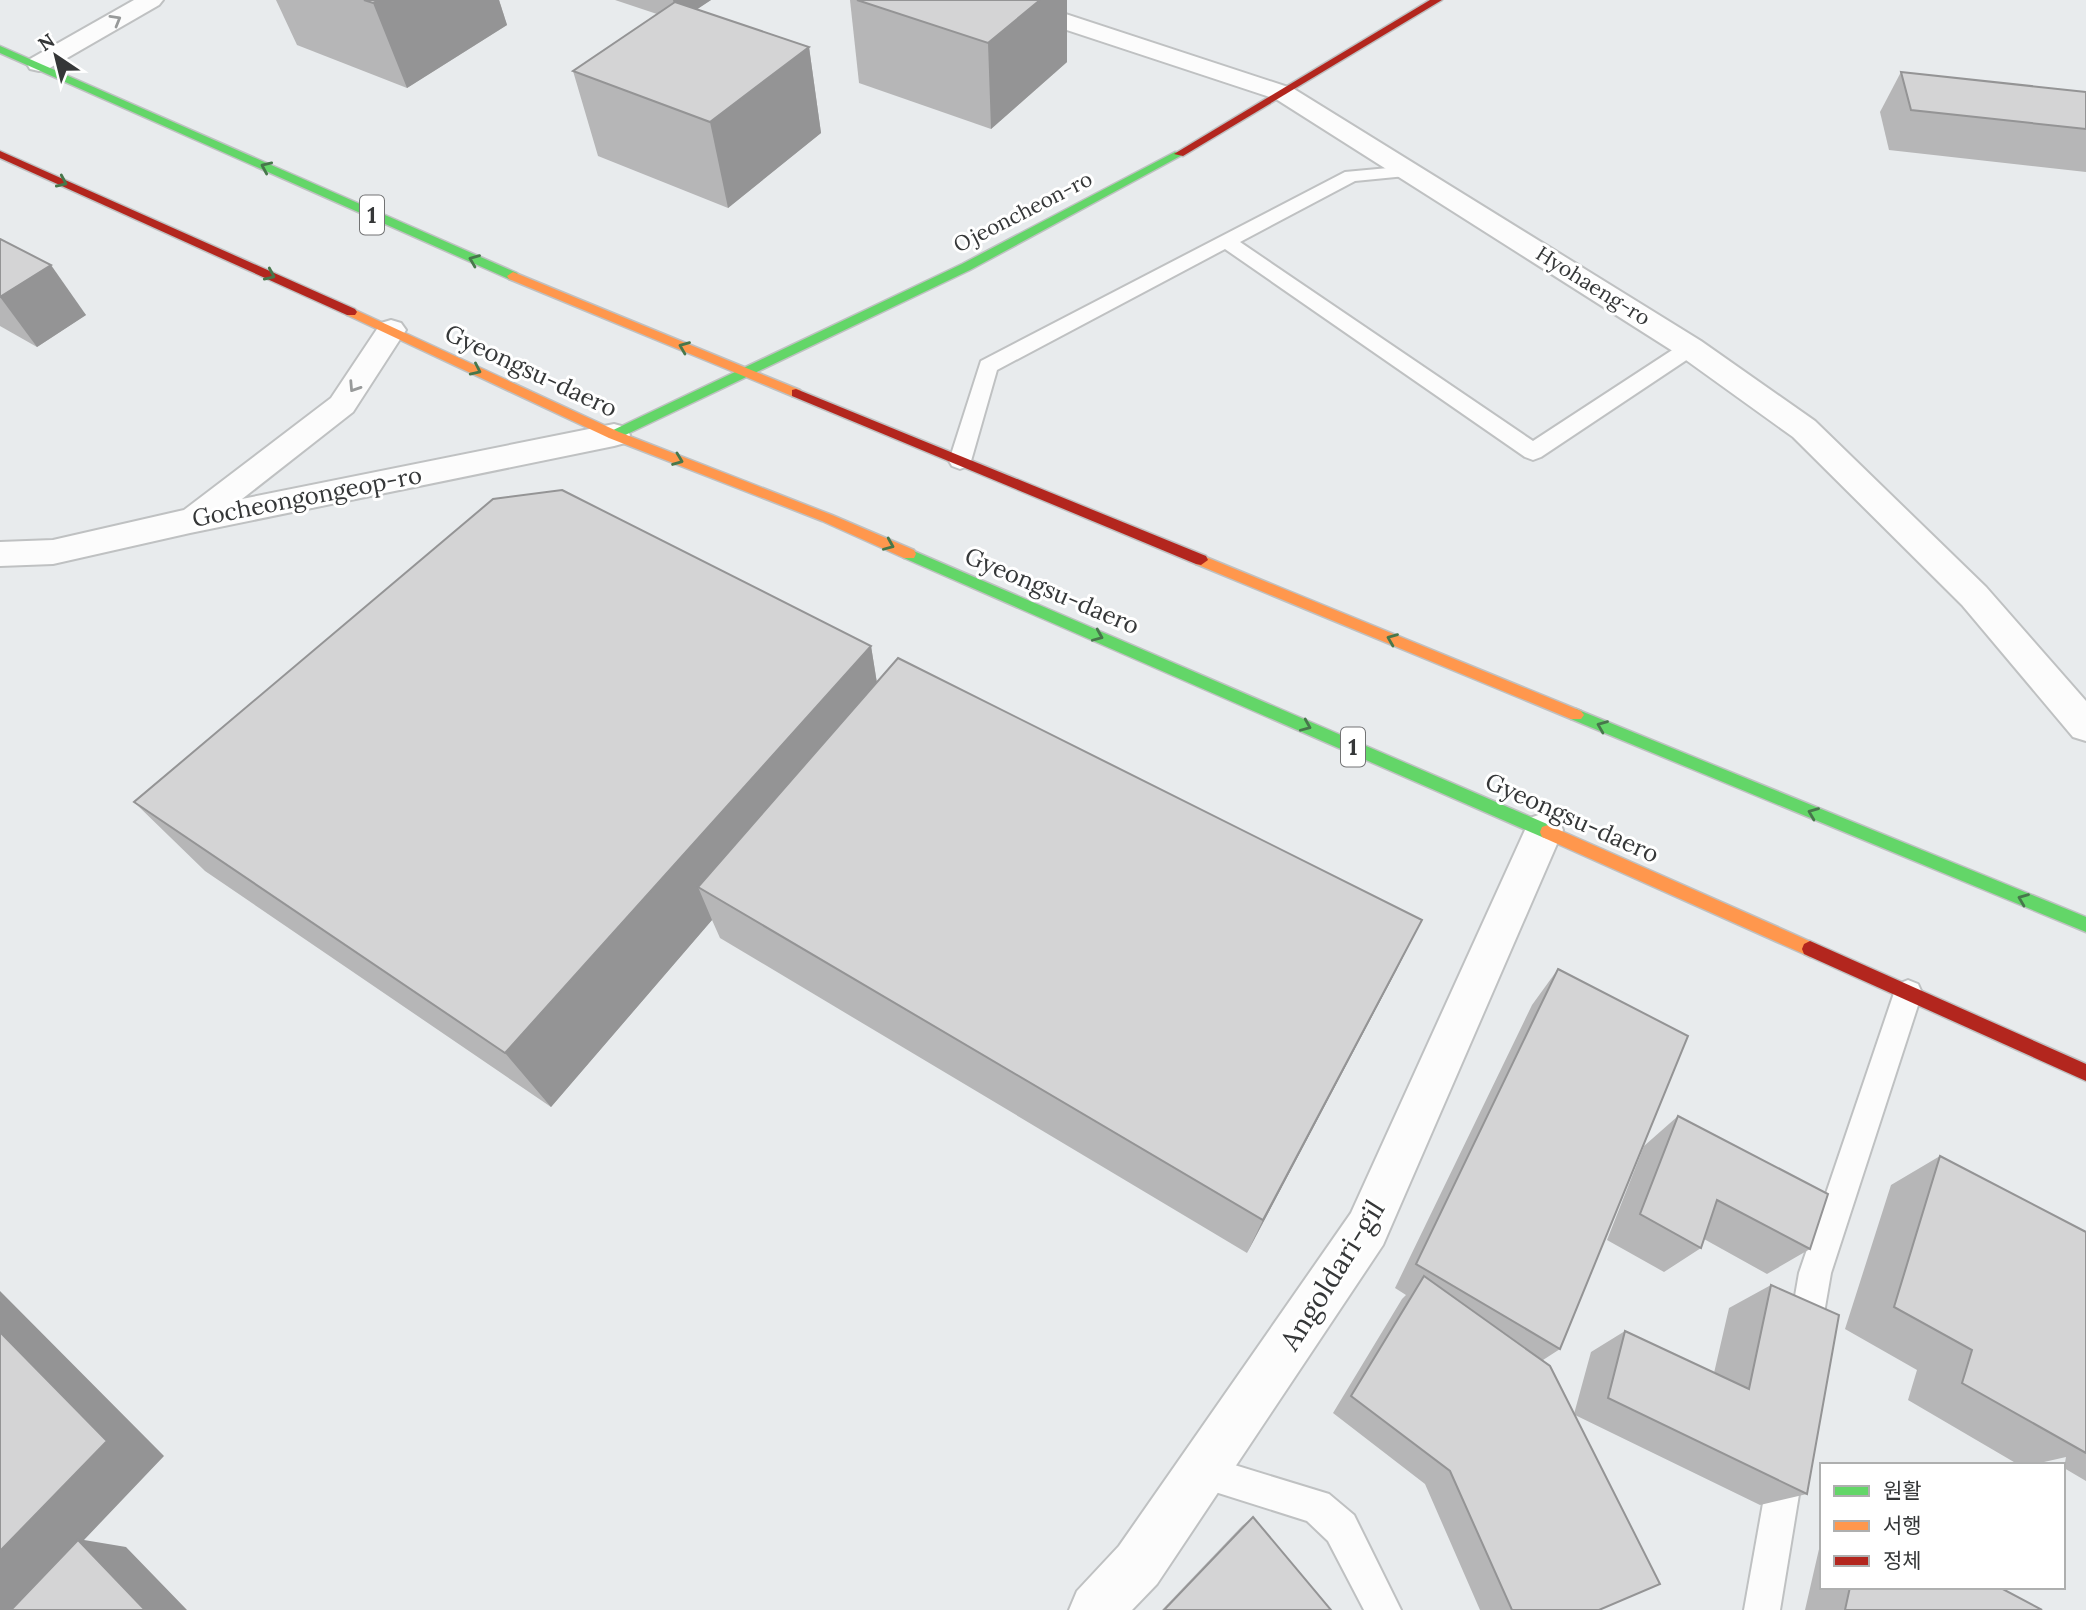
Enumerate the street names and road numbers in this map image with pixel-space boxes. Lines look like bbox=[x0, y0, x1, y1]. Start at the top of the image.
street label: Ojeoncheon-ro bbox=[949, 165, 1097, 258]
road number: 1 bbox=[360, 196, 384, 234]
street label: Hyohaeng-ro bbox=[1531, 240, 1655, 331]
street label: Gyeongsu-daero bbox=[440, 317, 622, 424]
street label: Gocheongongeop-ro bbox=[190, 459, 424, 534]
street label: Gyeongsu-daero bbox=[960, 540, 1144, 641]
road number: 1 bbox=[1341, 727, 1365, 766]
street label: Gyeongsu-daero bbox=[1481, 765, 1664, 870]
street label: Angoldari-gil bbox=[1271, 1193, 1392, 1358]

